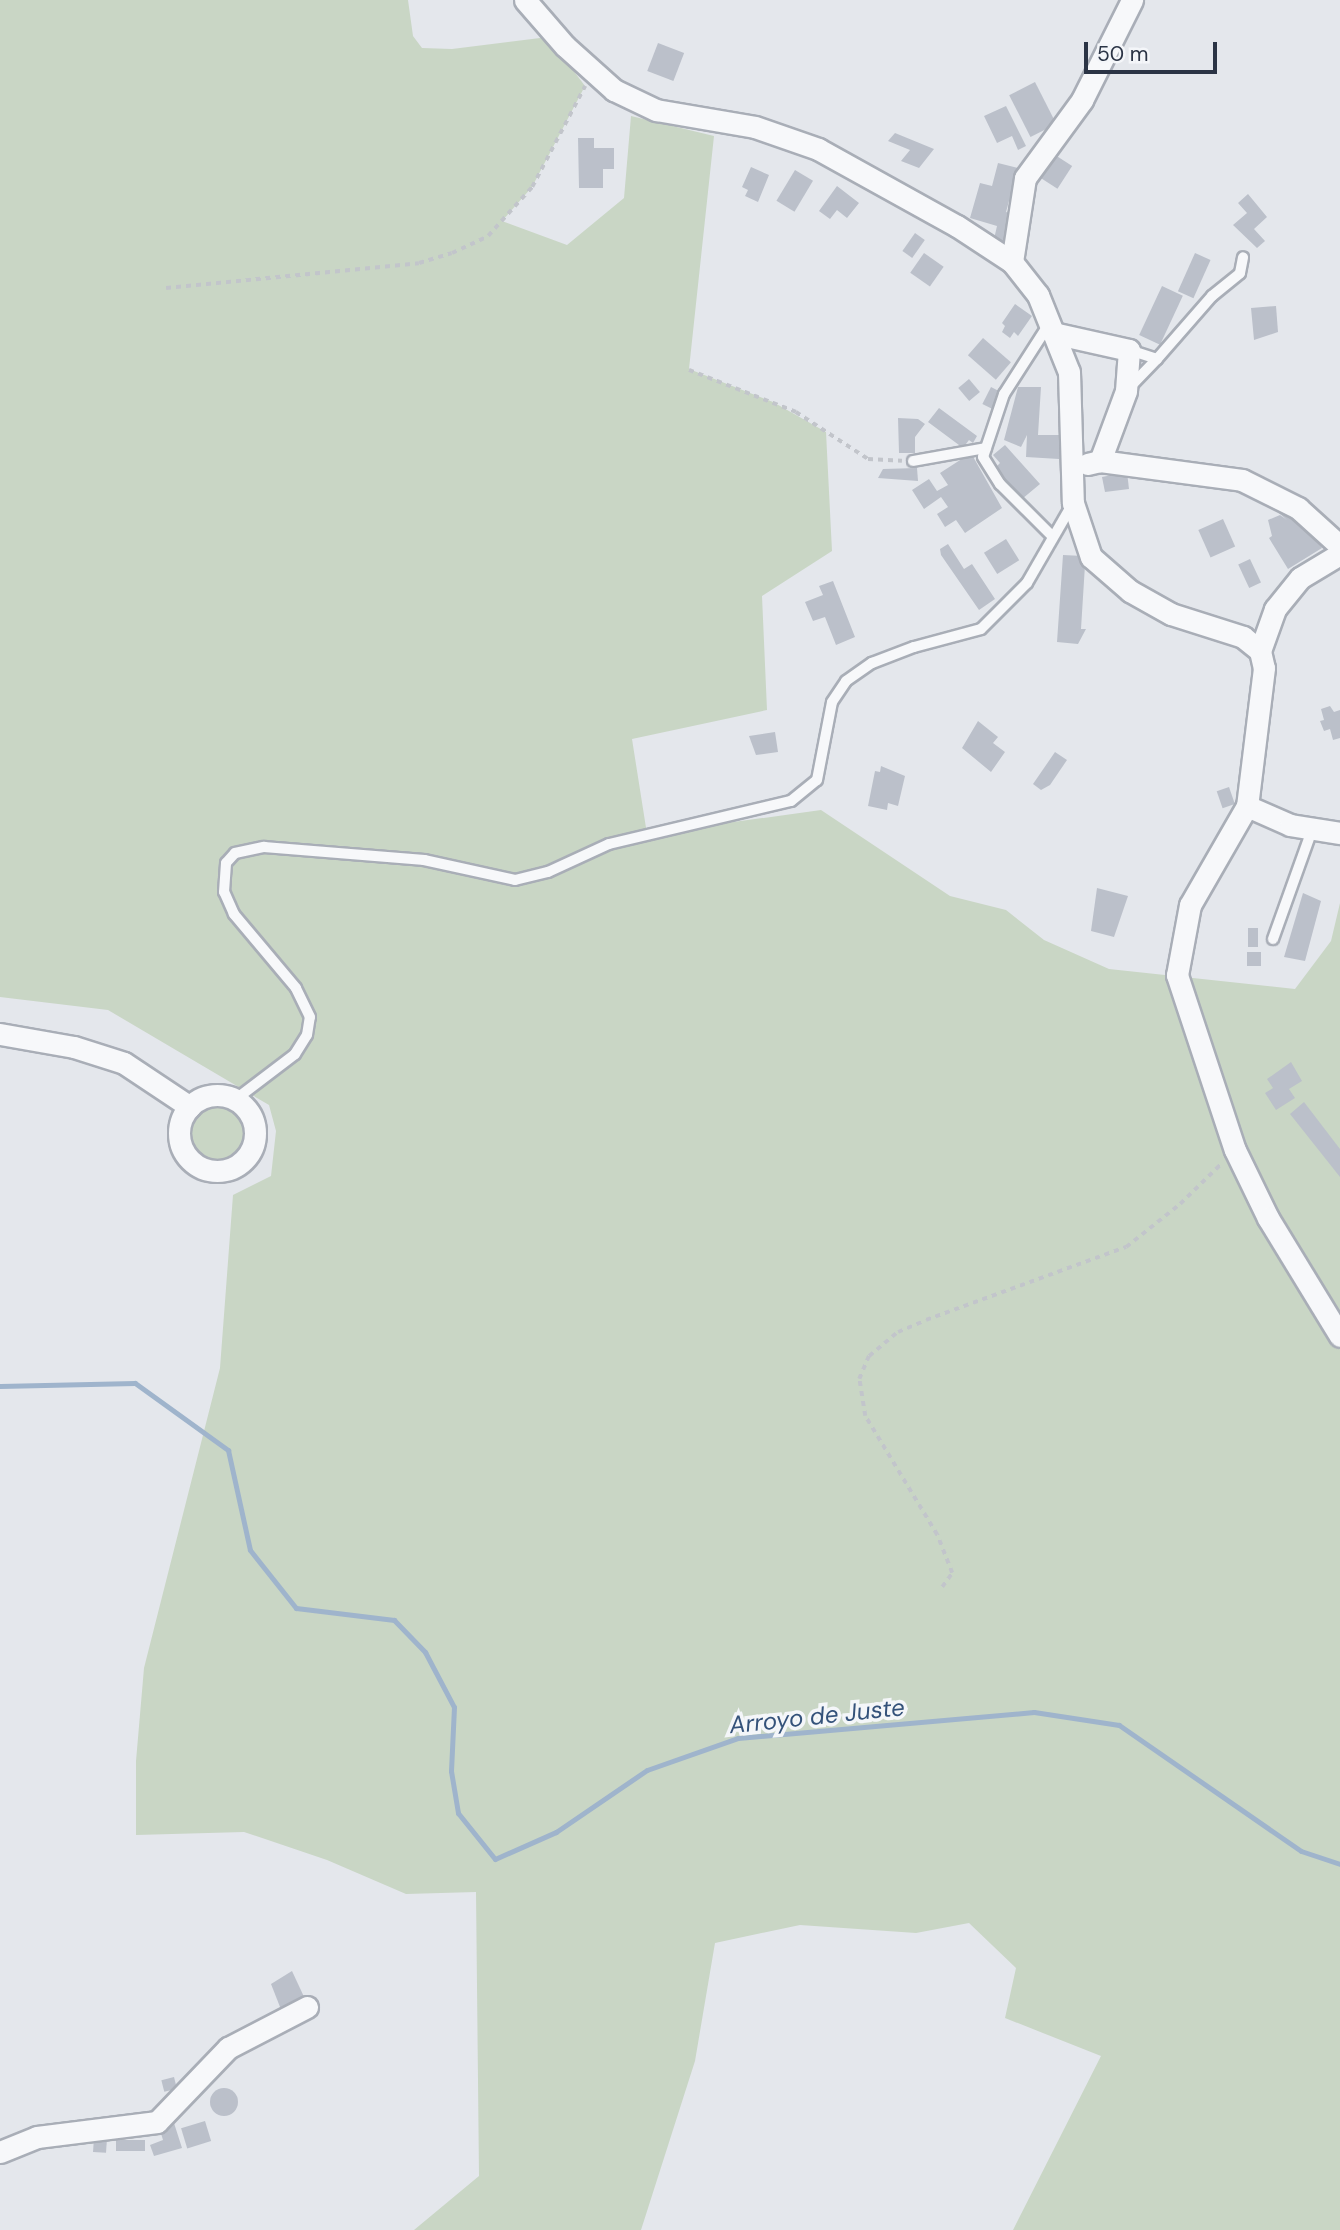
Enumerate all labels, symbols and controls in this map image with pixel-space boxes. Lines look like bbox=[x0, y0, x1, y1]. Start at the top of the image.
scale bar bbox=[1088, 28, 1221, 72]
text: 50 m bbox=[1097, 40, 1148, 68]
water label: Arroyo de Juste bbox=[728, 1692, 906, 1740]

